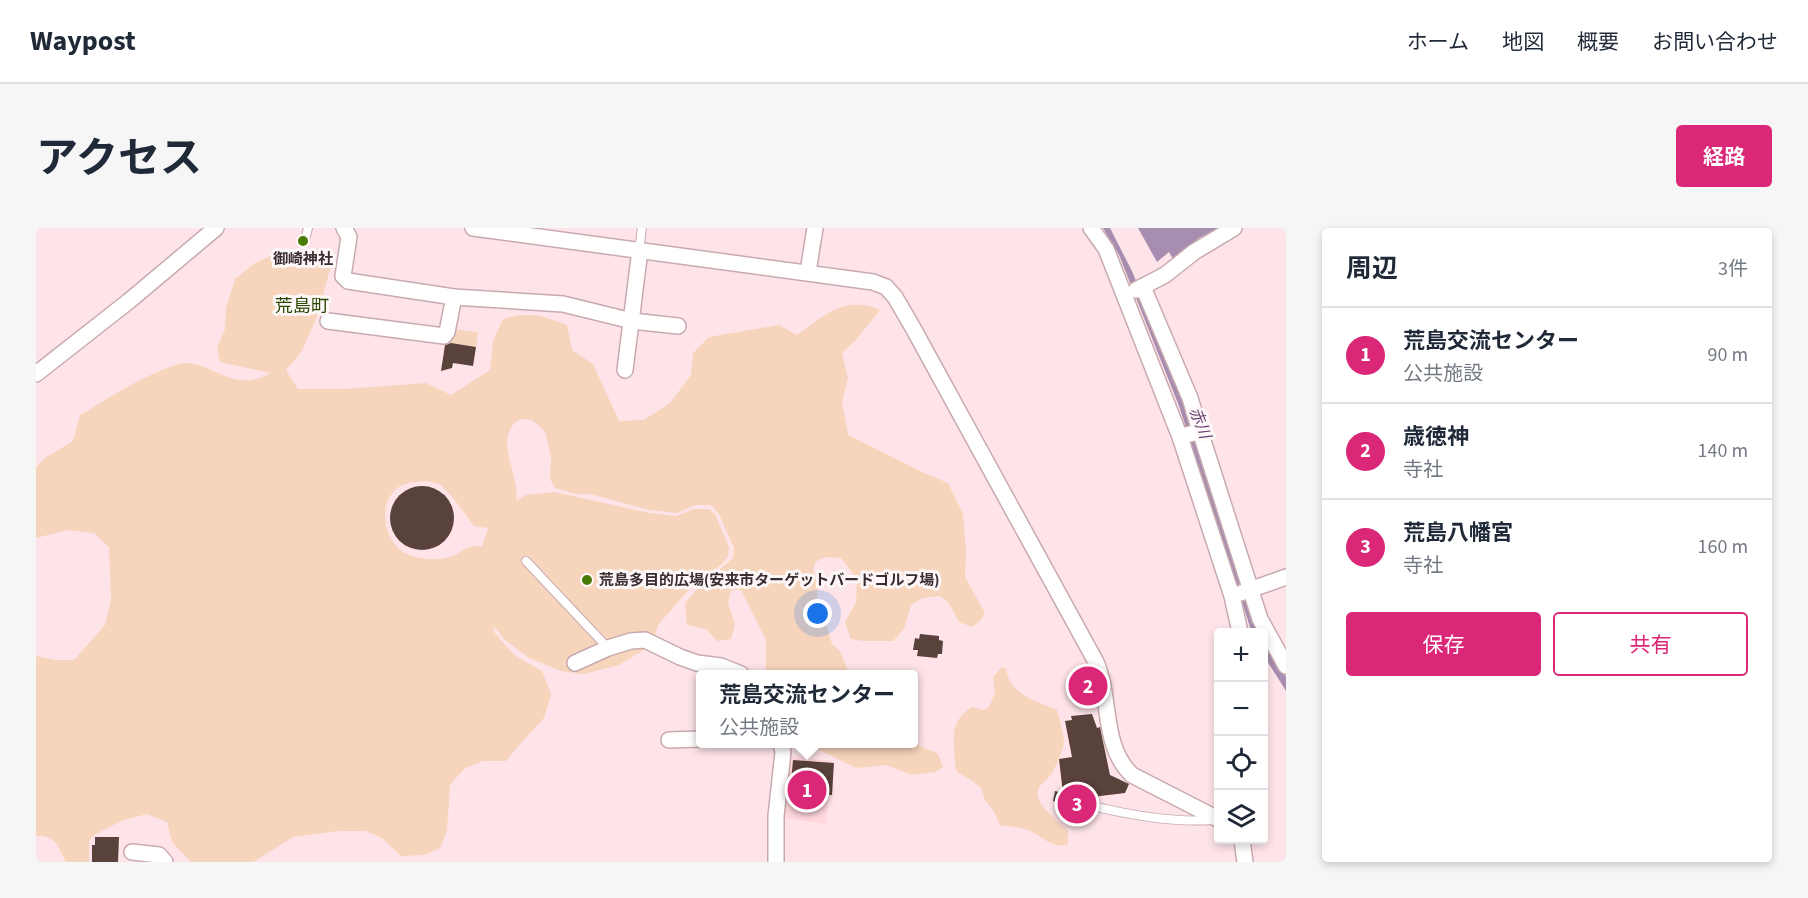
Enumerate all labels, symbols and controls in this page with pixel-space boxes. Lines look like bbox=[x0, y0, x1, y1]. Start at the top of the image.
text: Waypost bbox=[30, 21, 136, 61]
text: ホーム bbox=[1407, 27, 1469, 57]
text: 地図 bbox=[1502, 27, 1544, 57]
text: 概要 bbox=[1577, 27, 1619, 57]
text: お問い合わせ bbox=[1652, 27, 1778, 57]
button: 経路 bbox=[1676, 125, 1772, 187]
text: アクセス bbox=[36, 129, 202, 189]
marker: 御崎神社 bbox=[296, 234, 310, 248]
place label: 御崎神社 bbox=[273, 249, 333, 270]
text: 周辺 bbox=[1346, 250, 1398, 287]
text: 3件 bbox=[1718, 255, 1748, 283]
district label: 荒島町 bbox=[275, 294, 329, 319]
text: 荒島交流センター bbox=[1403, 325, 1579, 357]
text: 1 bbox=[1360, 341, 1371, 369]
text: 90 m bbox=[1708, 341, 1748, 369]
text: 公共施設 bbox=[1403, 360, 1483, 388]
water label: 赤川 bbox=[1184, 404, 1217, 444]
text: 歳徳神 bbox=[1403, 421, 1469, 453]
text: 2 bbox=[1360, 437, 1371, 465]
text: 140 m bbox=[1698, 437, 1748, 465]
text: 寺社 bbox=[1403, 456, 1443, 484]
text: 荒島八幡宮 bbox=[1403, 517, 1513, 549]
text: 3 bbox=[1360, 533, 1371, 561]
text: 160 m bbox=[1698, 533, 1748, 561]
text: 寺社 bbox=[1403, 552, 1443, 580]
place label: 荒島多目的広場(安来市ターゲットバードゴルフ場) bbox=[599, 570, 939, 591]
marker: 荒島多目的広場(安来市ターゲットバードゴルフ場) bbox=[580, 573, 594, 587]
your location bbox=[803, 599, 832, 628]
button: 保存 bbox=[1346, 612, 1541, 676]
button: 共有 bbox=[1553, 612, 1748, 676]
map controls bbox=[1214, 628, 1268, 844]
button: + bbox=[1214, 628, 1268, 682]
pin: 2 bbox=[1068, 664, 1108, 708]
popup bbox=[696, 670, 918, 748]
text: 荒島交流センター bbox=[719, 679, 895, 711]
button: − bbox=[1214, 682, 1268, 736]
text: 公共施設 bbox=[719, 714, 799, 742]
button: locate bbox=[1214, 736, 1268, 790]
pin: 1 bbox=[788, 768, 826, 812]
pin: 3 bbox=[1058, 782, 1096, 826]
button: layers bbox=[1214, 790, 1268, 844]

